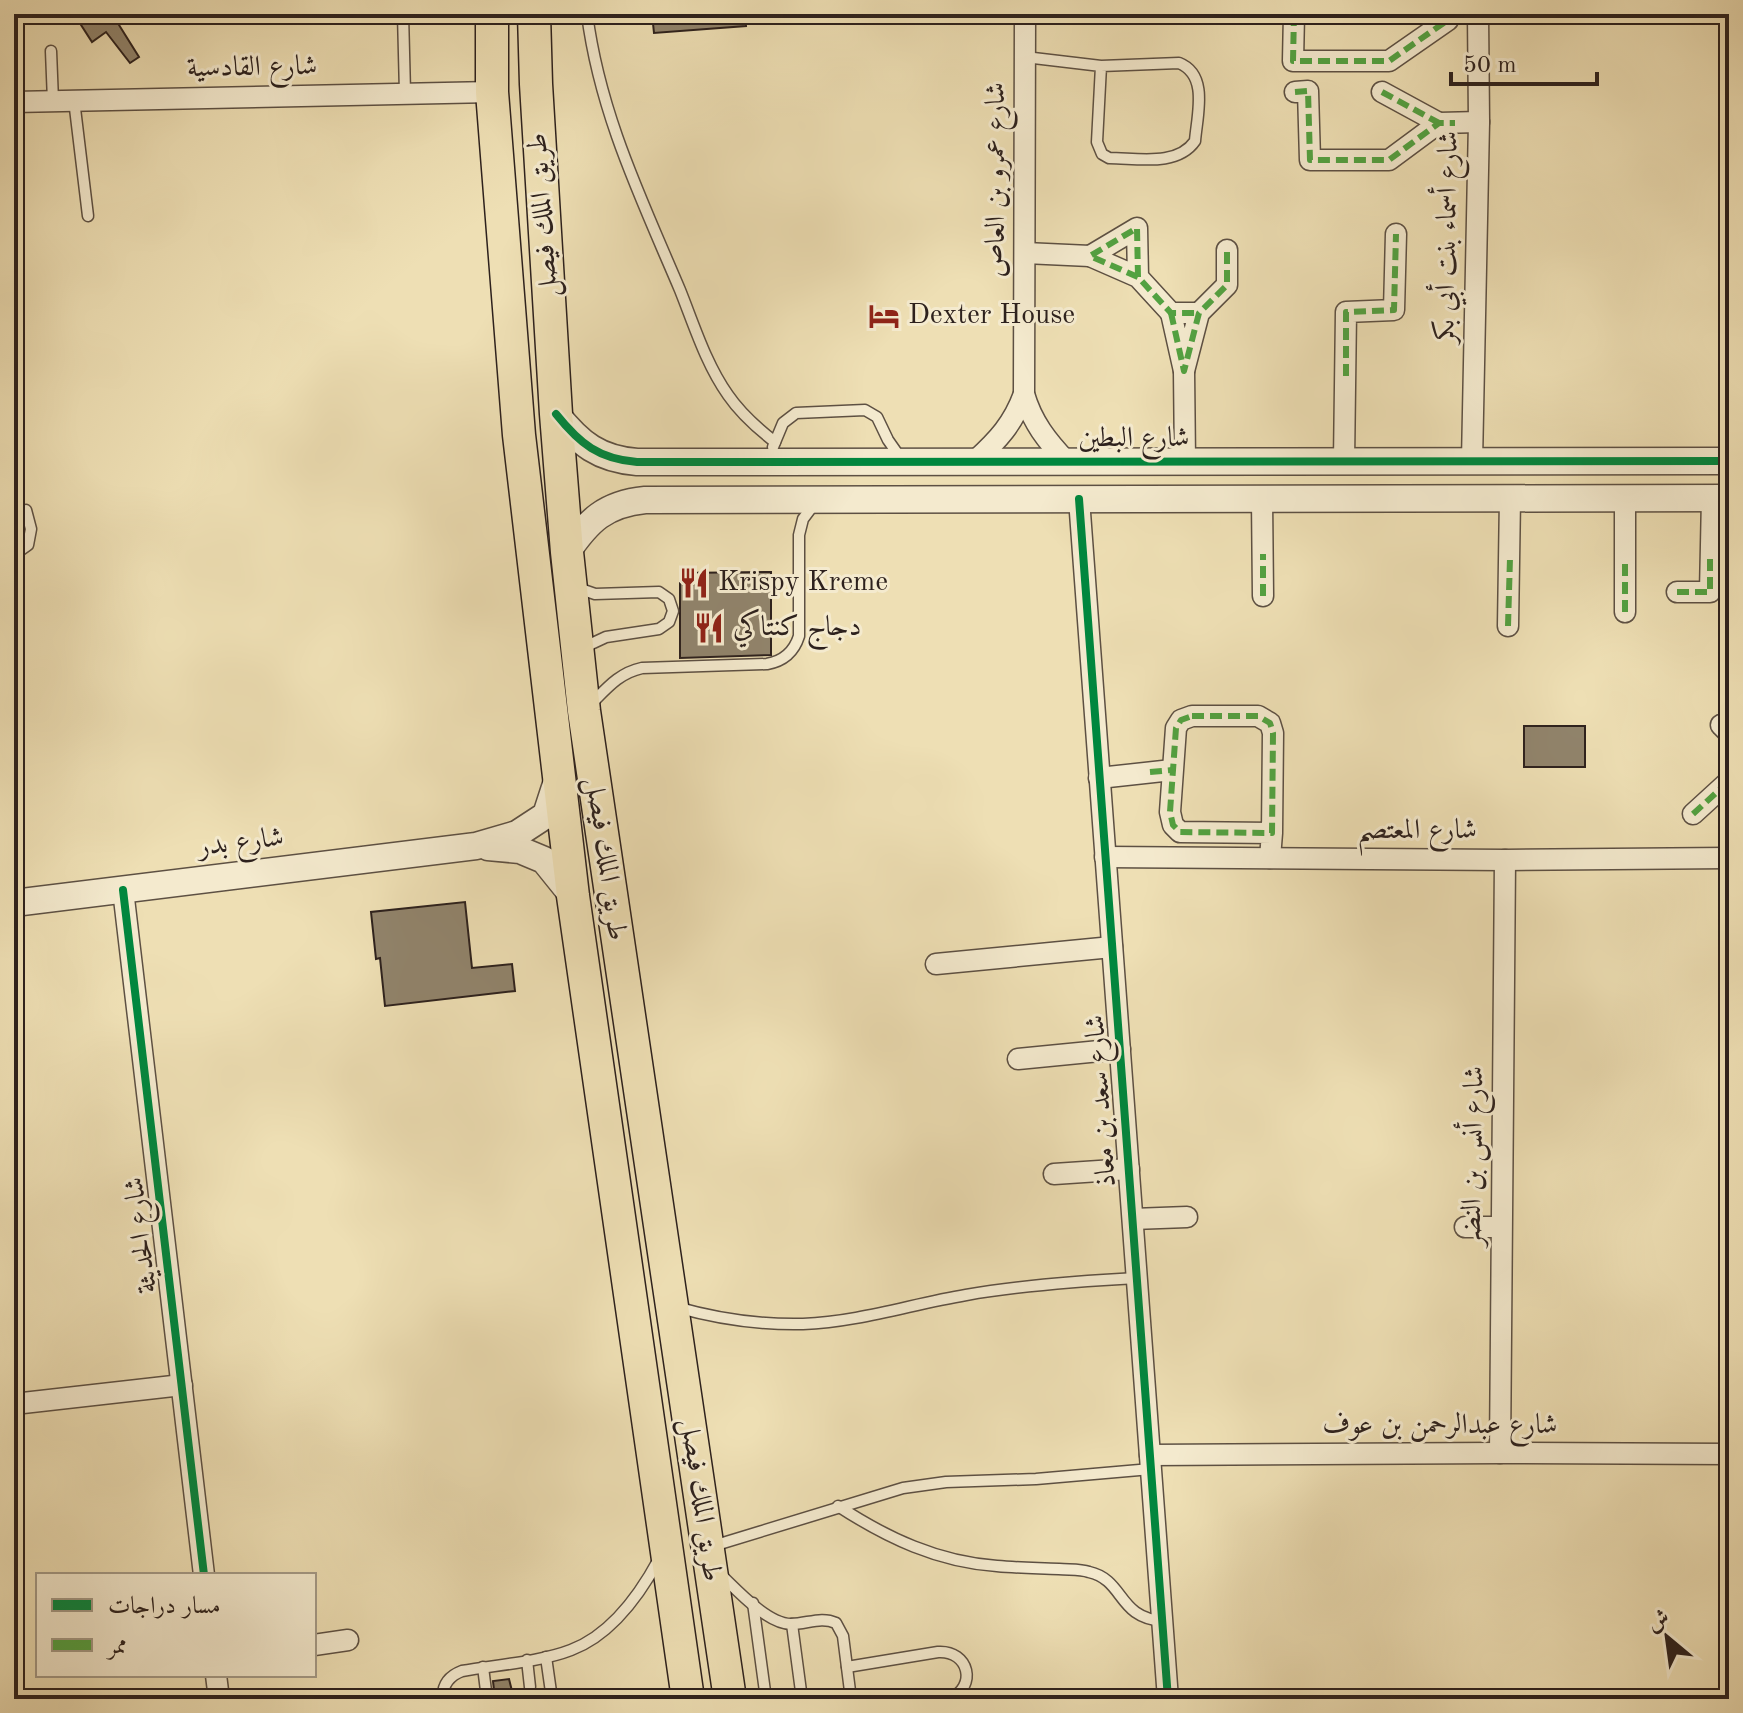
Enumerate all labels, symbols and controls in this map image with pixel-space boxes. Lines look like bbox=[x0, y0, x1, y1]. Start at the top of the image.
scale bar bbox=[1451, 36, 1597, 86]
street label: شارع القادسية bbox=[187, 53, 318, 90]
text: 50 m bbox=[1463, 54, 1517, 78]
street label: شارع عمرو بن العاص bbox=[983, 82, 1018, 278]
street label: شارع أسماء بنت أبي بكر bbox=[1424, 131, 1471, 346]
street label: طريق الملك فيصل bbox=[524, 132, 567, 298]
hotel icon: Dexter House bbox=[867, 299, 901, 333]
place label: Dexter House bbox=[908, 302, 1075, 330]
street label: شارع البطين bbox=[1079, 425, 1189, 460]
restaurant icon: Krispy Kreme bbox=[677, 566, 711, 600]
place label: Krispy Kreme bbox=[718, 569, 888, 597]
place label: دجاج كنتاكي bbox=[733, 608, 861, 651]
restaurant icon: دجاج كنتاكي bbox=[692, 611, 726, 645]
street label: طريق الملك فيصل bbox=[577, 776, 630, 943]
street label: شارع المعتصم bbox=[1357, 817, 1477, 856]
street label: شارع بدر bbox=[194, 824, 286, 869]
street label: شارع سعد بن معاذ bbox=[1082, 1013, 1129, 1188]
street label: شارع أنس بن النضر bbox=[1450, 1066, 1497, 1249]
street label: شارع الحديثة bbox=[121, 1174, 170, 1295]
street label: شارع عبدالرحمن بن عوف bbox=[1323, 1411, 1557, 1447]
street label: طريق الملك فيصل bbox=[672, 1417, 725, 1584]
legend bbox=[36, 1573, 316, 1677]
text: مسار دراجات bbox=[108, 1595, 221, 1619]
north arrow bbox=[1627, 1597, 1707, 1677]
text: ش bbox=[1643, 1606, 1673, 1636]
text: ممر bbox=[105, 1635, 127, 1660]

